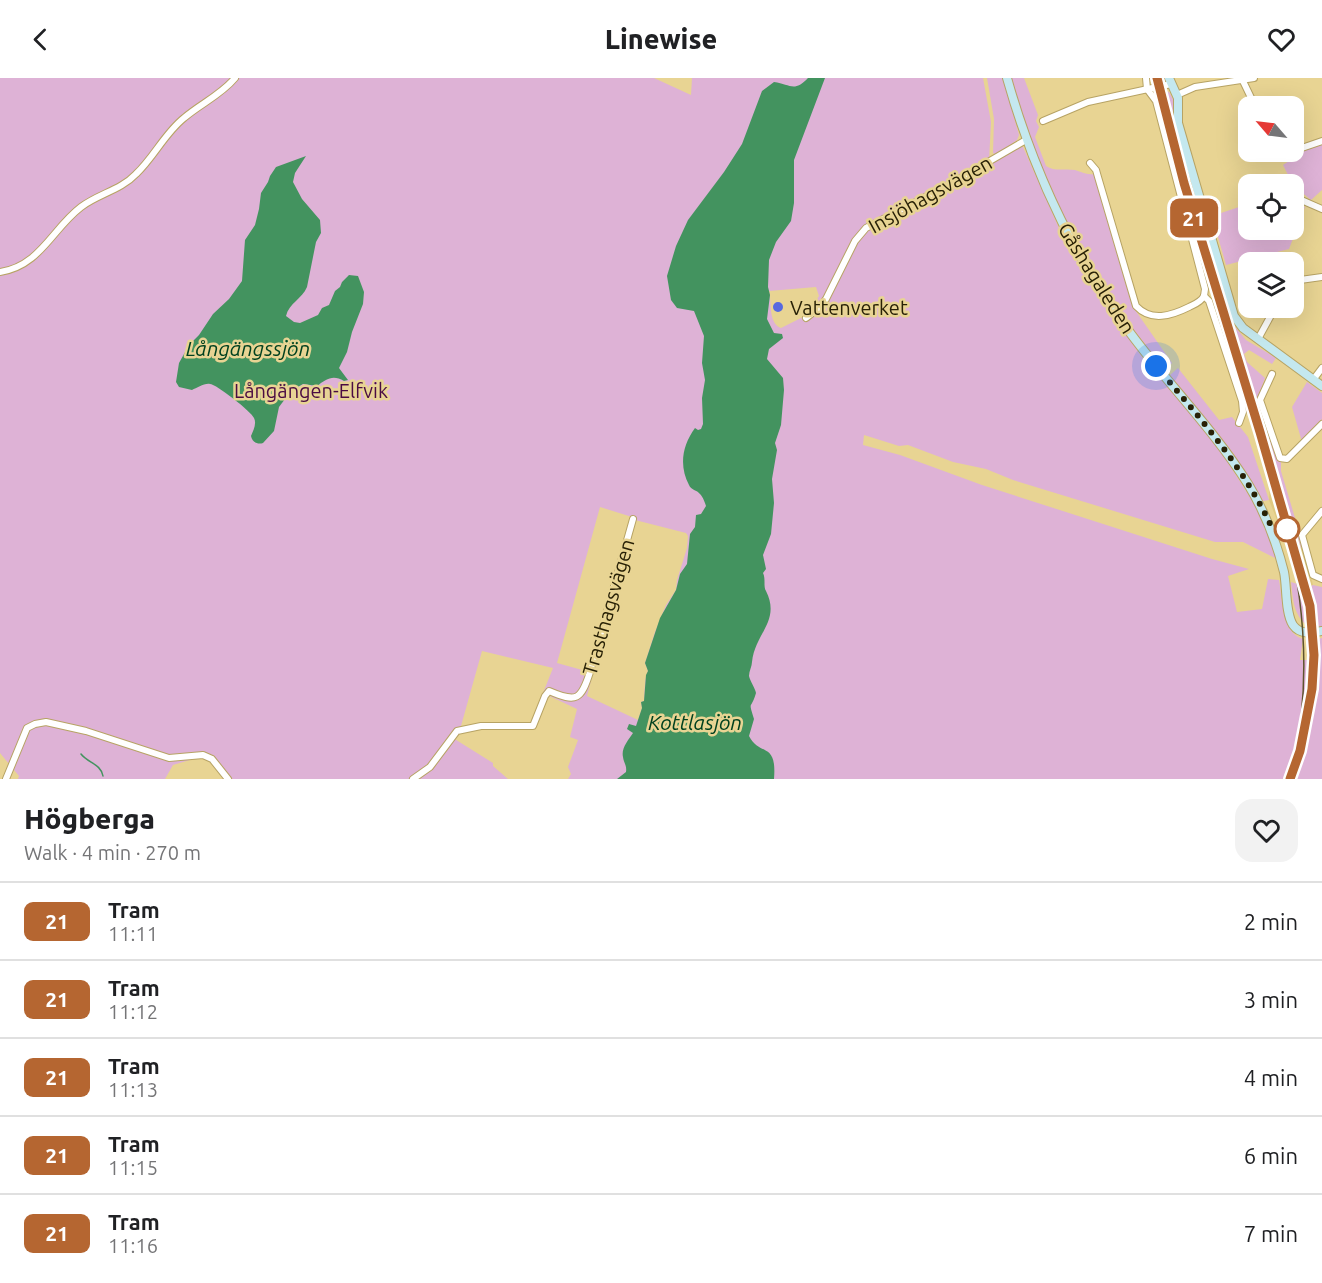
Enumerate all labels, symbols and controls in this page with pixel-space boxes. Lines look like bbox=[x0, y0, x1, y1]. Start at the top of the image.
icon: back bbox=[24, 23, 57, 56]
icon: heart bbox=[1265, 23, 1298, 56]
text: Linewise bbox=[605, 24, 717, 54]
north arrow bbox=[1238, 96, 1304, 162]
map controls bbox=[1238, 96, 1304, 318]
street label: Insjöhagsvägen bbox=[864, 151, 996, 237]
button: locate bbox=[1238, 174, 1304, 240]
line badge: 21 bbox=[1167, 198, 1221, 238]
text: 21 bbox=[1182, 206, 1206, 230]
street label: Gåshagaleden bbox=[1054, 218, 1140, 338]
button: layers bbox=[1238, 252, 1304, 318]
place label: Vattenverket bbox=[790, 296, 908, 319]
marker: Vattenverket bbox=[771, 300, 785, 314]
water label: Långängssjön bbox=[186, 336, 310, 360]
your location bbox=[1141, 351, 1171, 381]
park label: Långängen-Elfvik bbox=[234, 379, 388, 402]
unlabelled marker bbox=[1274, 516, 1300, 542]
street label: Trasthagsvägen bbox=[578, 536, 638, 678]
water label: Kottlasjön bbox=[648, 710, 742, 734]
button: heart bbox=[1235, 799, 1298, 862]
text: Högberga bbox=[24, 803, 155, 834]
text: Walk · 4 min · 270 m bbox=[24, 841, 201, 864]
text: Tram bbox=[108, 897, 160, 922]
text: 21 bbox=[45, 909, 69, 933]
text: 2 min bbox=[1244, 909, 1298, 934]
text: 11:11 bbox=[108, 922, 158, 945]
text: Tram bbox=[108, 975, 160, 1000]
text: 21 bbox=[45, 987, 69, 1011]
text: 3 min bbox=[1244, 987, 1298, 1012]
text: 11:12 bbox=[108, 1000, 158, 1023]
text: Tram bbox=[108, 1053, 160, 1078]
text: 21 bbox=[45, 1065, 69, 1089]
text: 4 min bbox=[1244, 1065, 1298, 1090]
text: 11:13 bbox=[108, 1078, 158, 1101]
text: Tram bbox=[108, 1131, 160, 1156]
text: 21 bbox=[45, 1143, 69, 1167]
text: 6 min bbox=[1244, 1143, 1298, 1168]
text: 11:15 bbox=[108, 1156, 158, 1179]
text: Tram bbox=[108, 1209, 160, 1234]
text: 21 bbox=[45, 1221, 69, 1245]
text: 7 min bbox=[1244, 1221, 1298, 1246]
text: 11:16 bbox=[108, 1234, 158, 1257]

